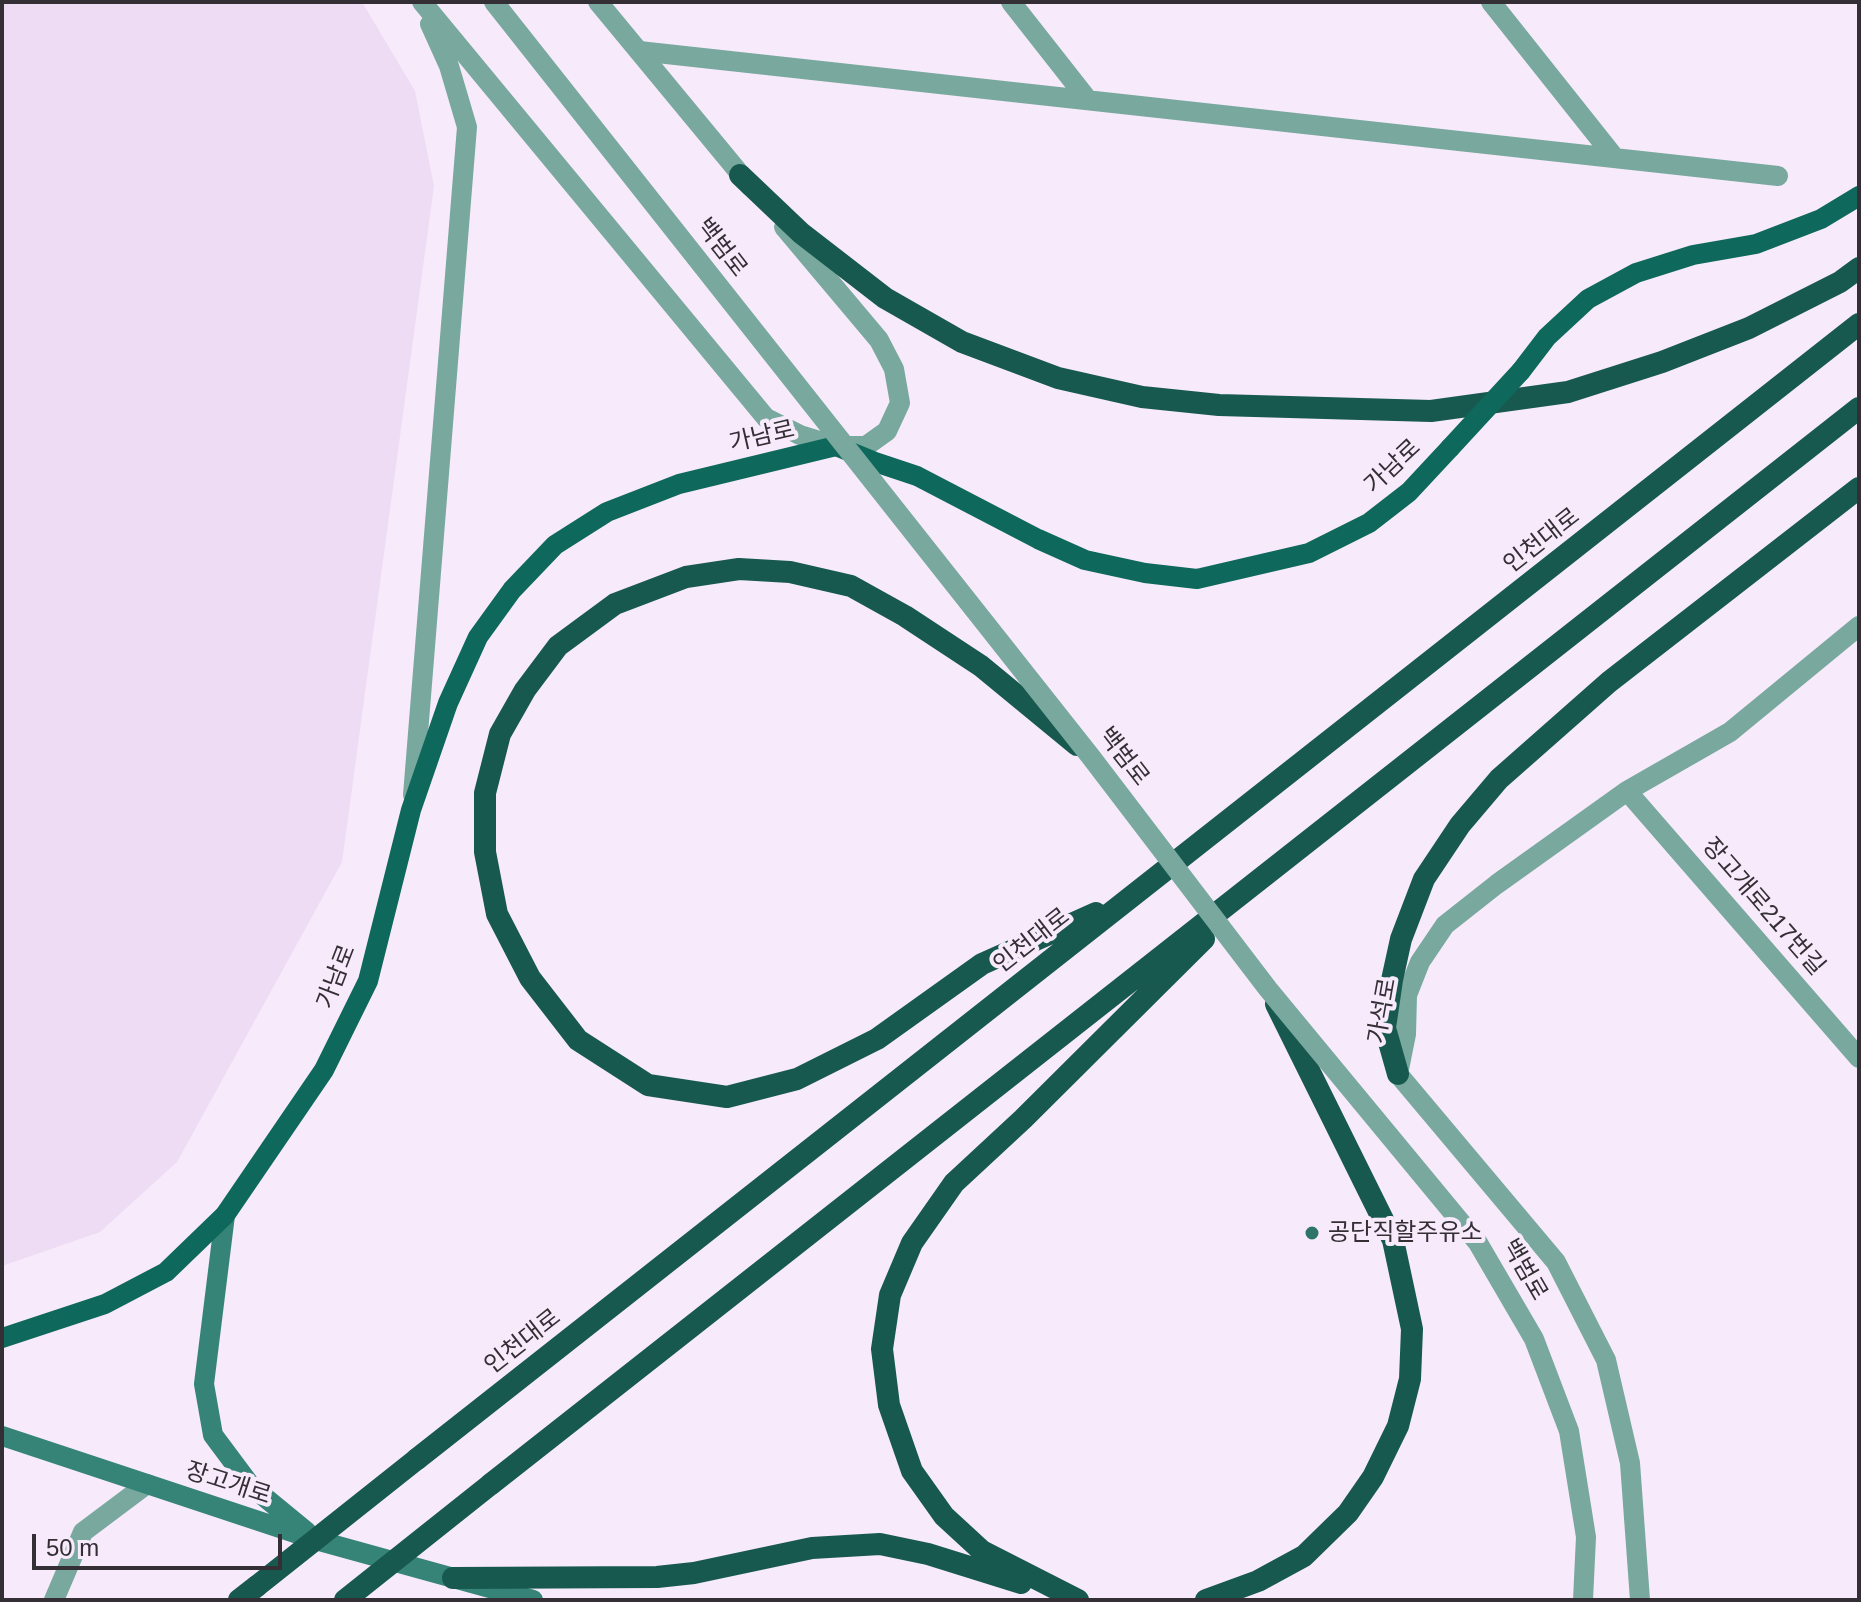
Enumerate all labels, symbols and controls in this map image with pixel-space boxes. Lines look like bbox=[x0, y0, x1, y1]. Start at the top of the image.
street label: 백범로 bbox=[689, 213, 753, 283]
street label: 가남로 bbox=[726, 416, 798, 458]
street label: 가남로 bbox=[1359, 434, 1427, 500]
street label: 인천대로 bbox=[1498, 502, 1586, 580]
street label: 백범로 bbox=[1091, 722, 1155, 792]
street label: 장고개로217번길 bbox=[1696, 832, 1830, 982]
street label: 인천대로 bbox=[988, 902, 1076, 980]
street label: 가남로 bbox=[312, 941, 362, 1013]
street label: 가석로 bbox=[1363, 976, 1403, 1046]
place label: 공단직할주유소 bbox=[1328, 1219, 1483, 1247]
marker: 공단직할주유소 bbox=[1303, 1224, 1321, 1242]
street label: 백범로 bbox=[1495, 1234, 1553, 1306]
street label: 인천대로 bbox=[479, 1303, 567, 1381]
street label: 장고개로 bbox=[182, 1457, 274, 1511]
scale bar bbox=[36, 1518, 286, 1568]
text: 50 m bbox=[46, 1534, 99, 1561]

